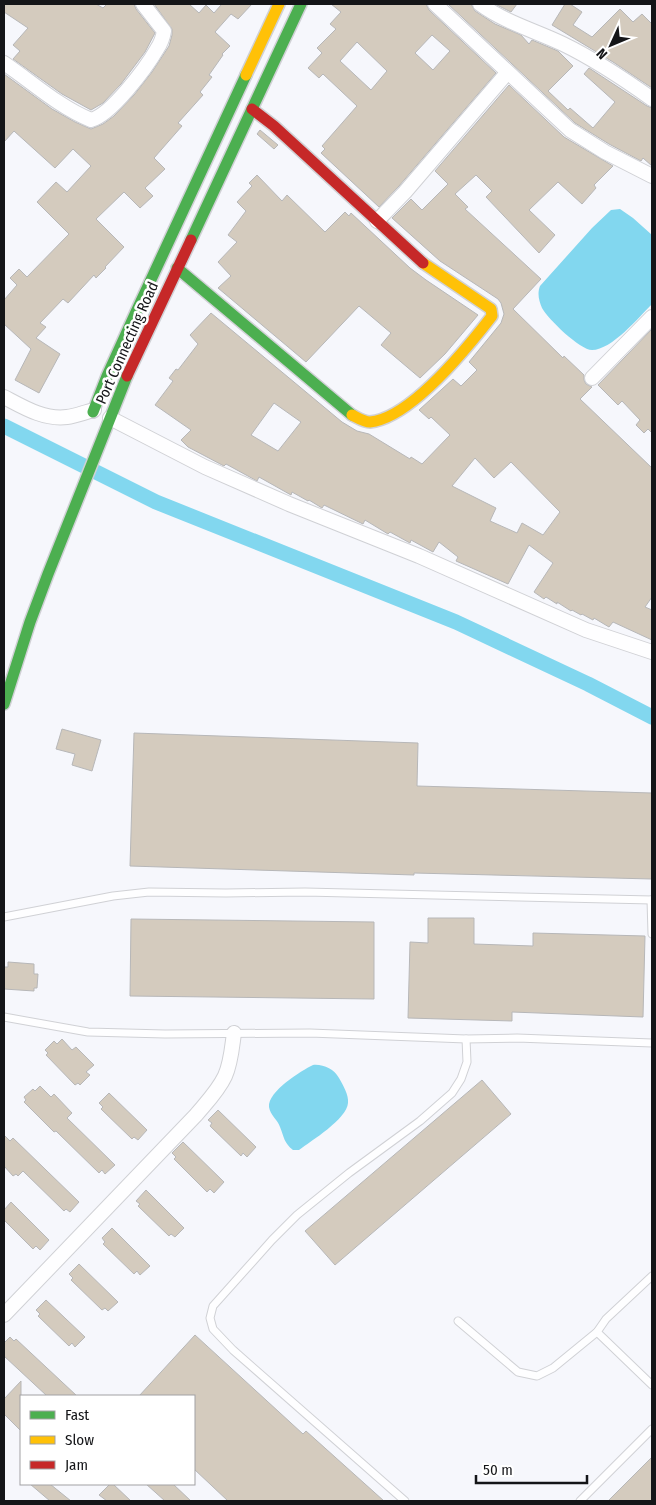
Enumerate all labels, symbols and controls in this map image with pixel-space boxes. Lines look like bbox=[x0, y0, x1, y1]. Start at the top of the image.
north arrow bbox=[586, 20, 636, 70]
text: N bbox=[593, 45, 611, 63]
street label: Port Connecting Road bbox=[92, 279, 162, 407]
legend bbox=[20, 1395, 195, 1485]
text: Fast bbox=[65, 1406, 89, 1424]
text: Slow bbox=[65, 1431, 94, 1449]
scale bar bbox=[476, 1452, 587, 1484]
text: Jam bbox=[65, 1456, 88, 1474]
text: 50 m bbox=[483, 1461, 513, 1479]

